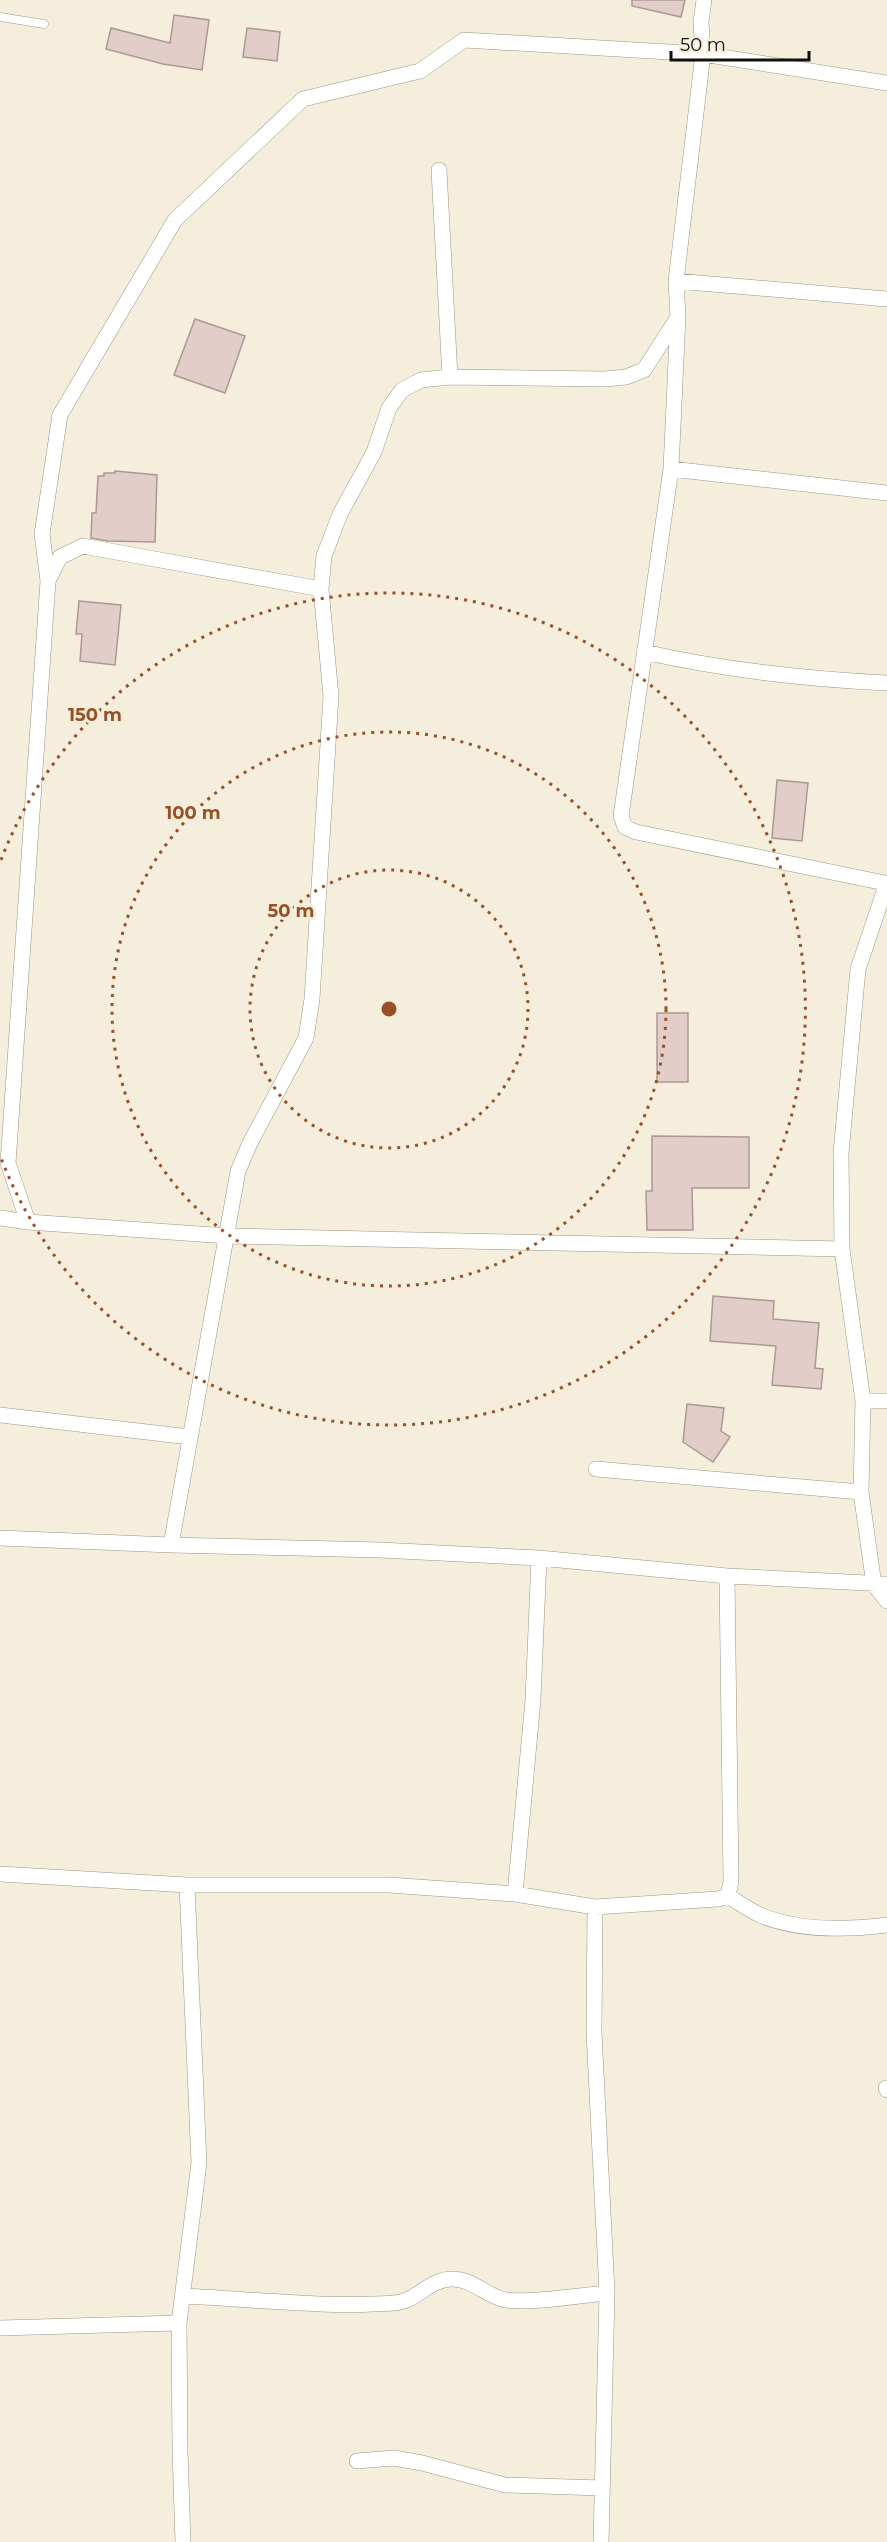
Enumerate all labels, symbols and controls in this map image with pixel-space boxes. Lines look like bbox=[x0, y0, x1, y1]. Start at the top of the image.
scale bar bbox=[671, 24, 809, 62]
text: 50 m bbox=[680, 34, 726, 56]
text: 150 m bbox=[68, 704, 122, 726]
text: 100 m bbox=[165, 802, 221, 824]
text: 50 m bbox=[268, 900, 314, 922]
centre of rings bbox=[379, 999, 399, 1019]

